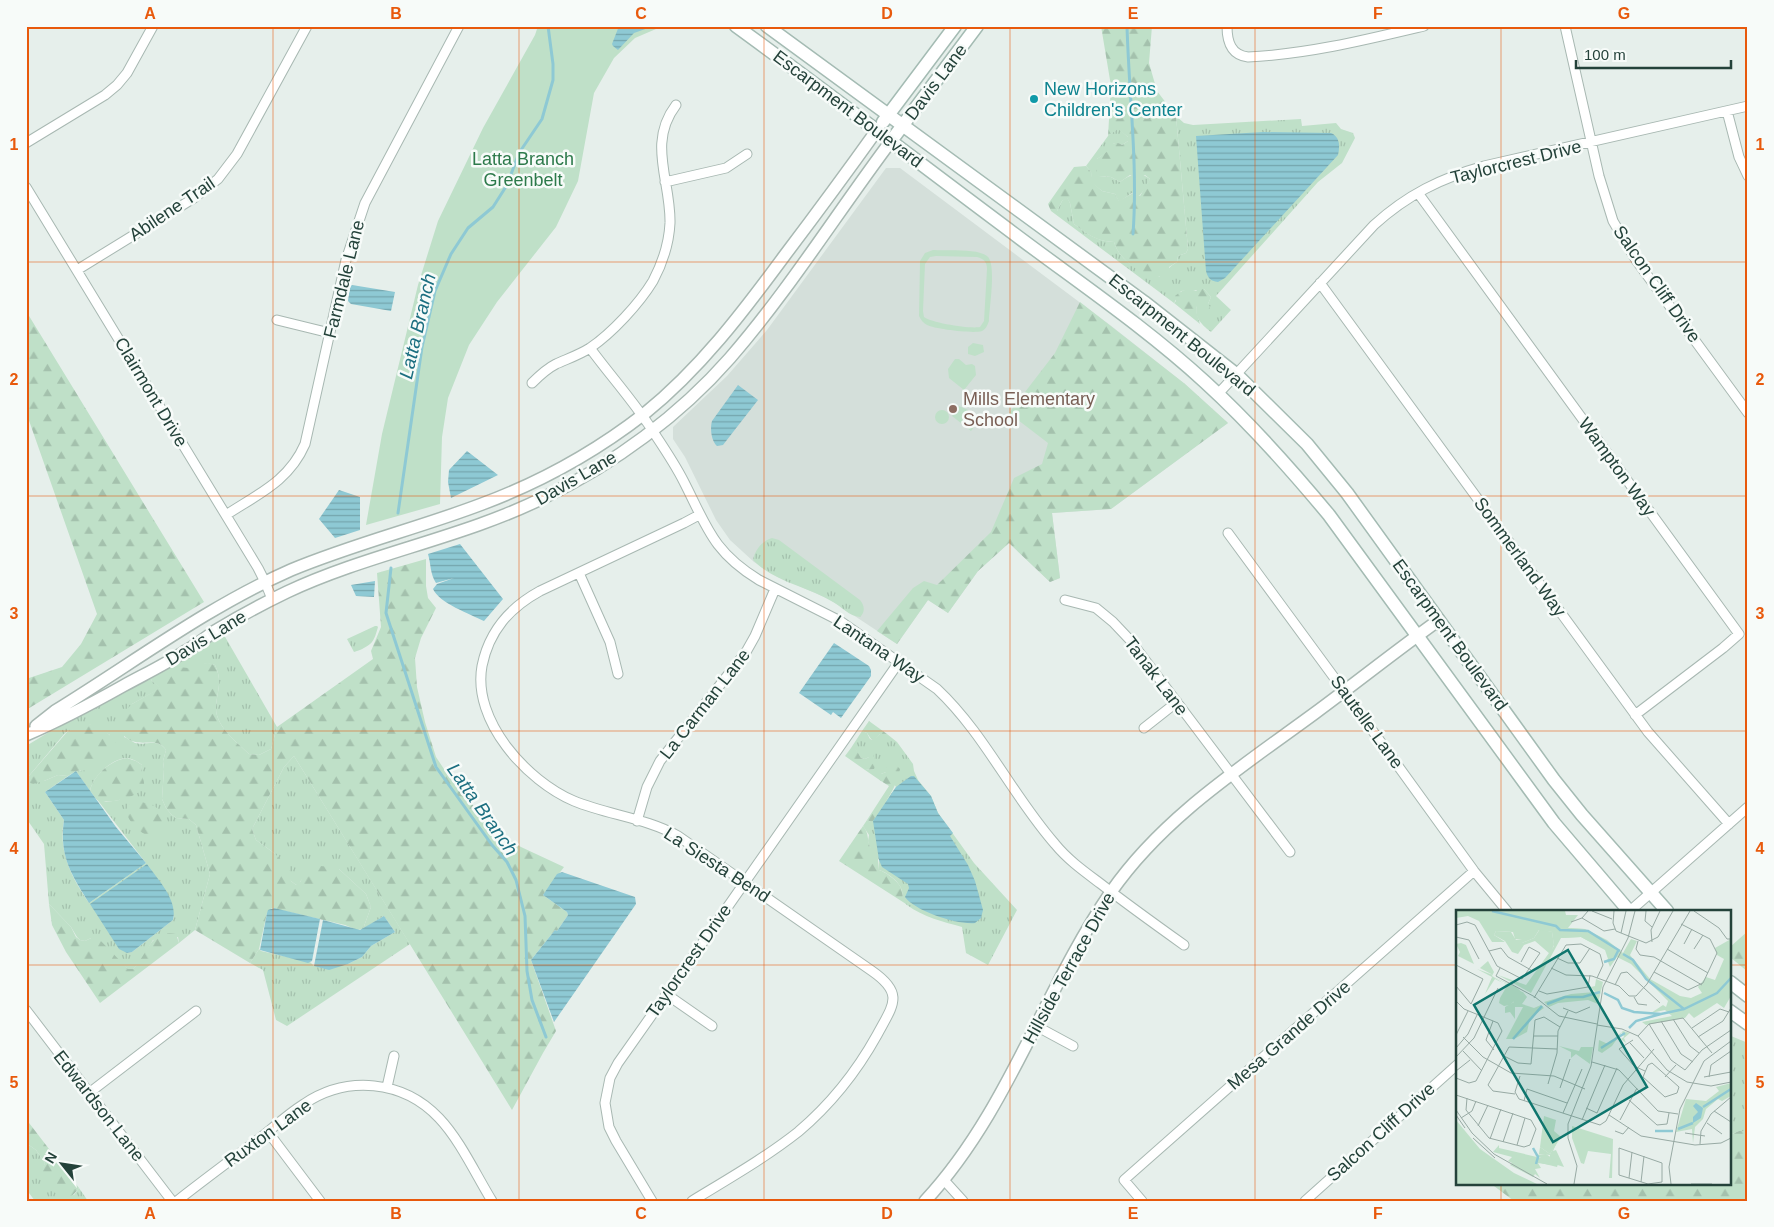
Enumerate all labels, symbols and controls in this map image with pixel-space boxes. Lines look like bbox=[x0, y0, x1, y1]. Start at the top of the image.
text: A bbox=[144, 5, 156, 22]
text: B bbox=[390, 5, 402, 22]
text: C bbox=[635, 5, 647, 22]
text: D bbox=[881, 5, 893, 22]
text: E bbox=[1128, 5, 1139, 22]
text: F bbox=[1373, 5, 1383, 22]
text: G bbox=[1618, 5, 1630, 22]
scale bar bbox=[1576, 38, 1732, 70]
street label: Davis Lane bbox=[901, 40, 971, 124]
street label: Escarpment Boulevard bbox=[769, 46, 927, 172]
text: 100 m bbox=[1584, 46, 1626, 63]
place label: New Horizons Children's Center bbox=[1044, 79, 1183, 120]
marker: New Horizons Children's Center bbox=[1028, 93, 1040, 105]
text: 1 bbox=[10, 136, 19, 153]
street label: Taylorcrest Drive bbox=[1449, 136, 1583, 188]
text: 1 bbox=[1756, 136, 1765, 153]
park label: Latta Branch Greenbelt bbox=[472, 149, 574, 190]
street label: Abilene Trail bbox=[125, 173, 219, 245]
street label: Farmdale Lane bbox=[320, 218, 368, 340]
street label: Salcon Cliff Drive bbox=[1609, 222, 1705, 346]
street label: Escarpment Boulevard bbox=[1105, 270, 1259, 400]
water label: Latta Branch bbox=[395, 271, 440, 381]
street label: Clairmont Drive bbox=[110, 334, 192, 450]
text: 2 bbox=[10, 371, 19, 388]
text: 2 bbox=[1756, 371, 1765, 388]
place label: Mills Elementary School bbox=[963, 389, 1095, 430]
marker: Mills Elementary School bbox=[947, 403, 959, 415]
street label: Wampton Way bbox=[1575, 414, 1659, 520]
street label: Davis Lane bbox=[532, 447, 620, 509]
street label: Sommerland Way bbox=[1470, 494, 1570, 620]
street label: Escarpment Boulevard bbox=[1388, 555, 1512, 715]
text: 3 bbox=[10, 605, 19, 622]
text: 3 bbox=[1756, 605, 1765, 622]
street label: Davis Lane bbox=[162, 606, 250, 670]
street label: Lantana Way bbox=[830, 611, 928, 687]
street label: Tanak Lane bbox=[1120, 633, 1192, 719]
street label: La Carman Lane bbox=[656, 645, 754, 763]
street label: Sautelle Lane bbox=[1327, 672, 1407, 772]
water label: Latta Branch bbox=[443, 759, 522, 859]
street label: La Siesta Bend bbox=[660, 823, 774, 907]
text: 4 bbox=[10, 840, 19, 857]
text: 4 bbox=[1756, 840, 1765, 857]
street label: Hillside Terrace Drive bbox=[1019, 889, 1119, 1047]
street label: Taylorcrest Drive bbox=[642, 900, 736, 1022]
inset map bbox=[1456, 910, 1732, 1184]
street label: Mesa Grande Drive bbox=[1224, 976, 1354, 1094]
street label: Edwardson Lane bbox=[50, 1047, 148, 1165]
text: 5 bbox=[10, 1074, 19, 1091]
text: 5 bbox=[1756, 1074, 1765, 1091]
street label: Salcon Cliff Drive bbox=[1323, 1078, 1439, 1186]
street label: Ruxton Lane bbox=[221, 1095, 315, 1171]
north arrow bbox=[38, 1140, 88, 1190]
text: N bbox=[41, 1149, 60, 1166]
text: A bbox=[144, 1205, 156, 1222]
text: B bbox=[390, 1205, 402, 1222]
text: C bbox=[635, 1205, 647, 1222]
text: D bbox=[881, 1205, 893, 1222]
text: E bbox=[1128, 1205, 1139, 1222]
text: F bbox=[1373, 1205, 1383, 1222]
text: G bbox=[1618, 1205, 1630, 1222]

